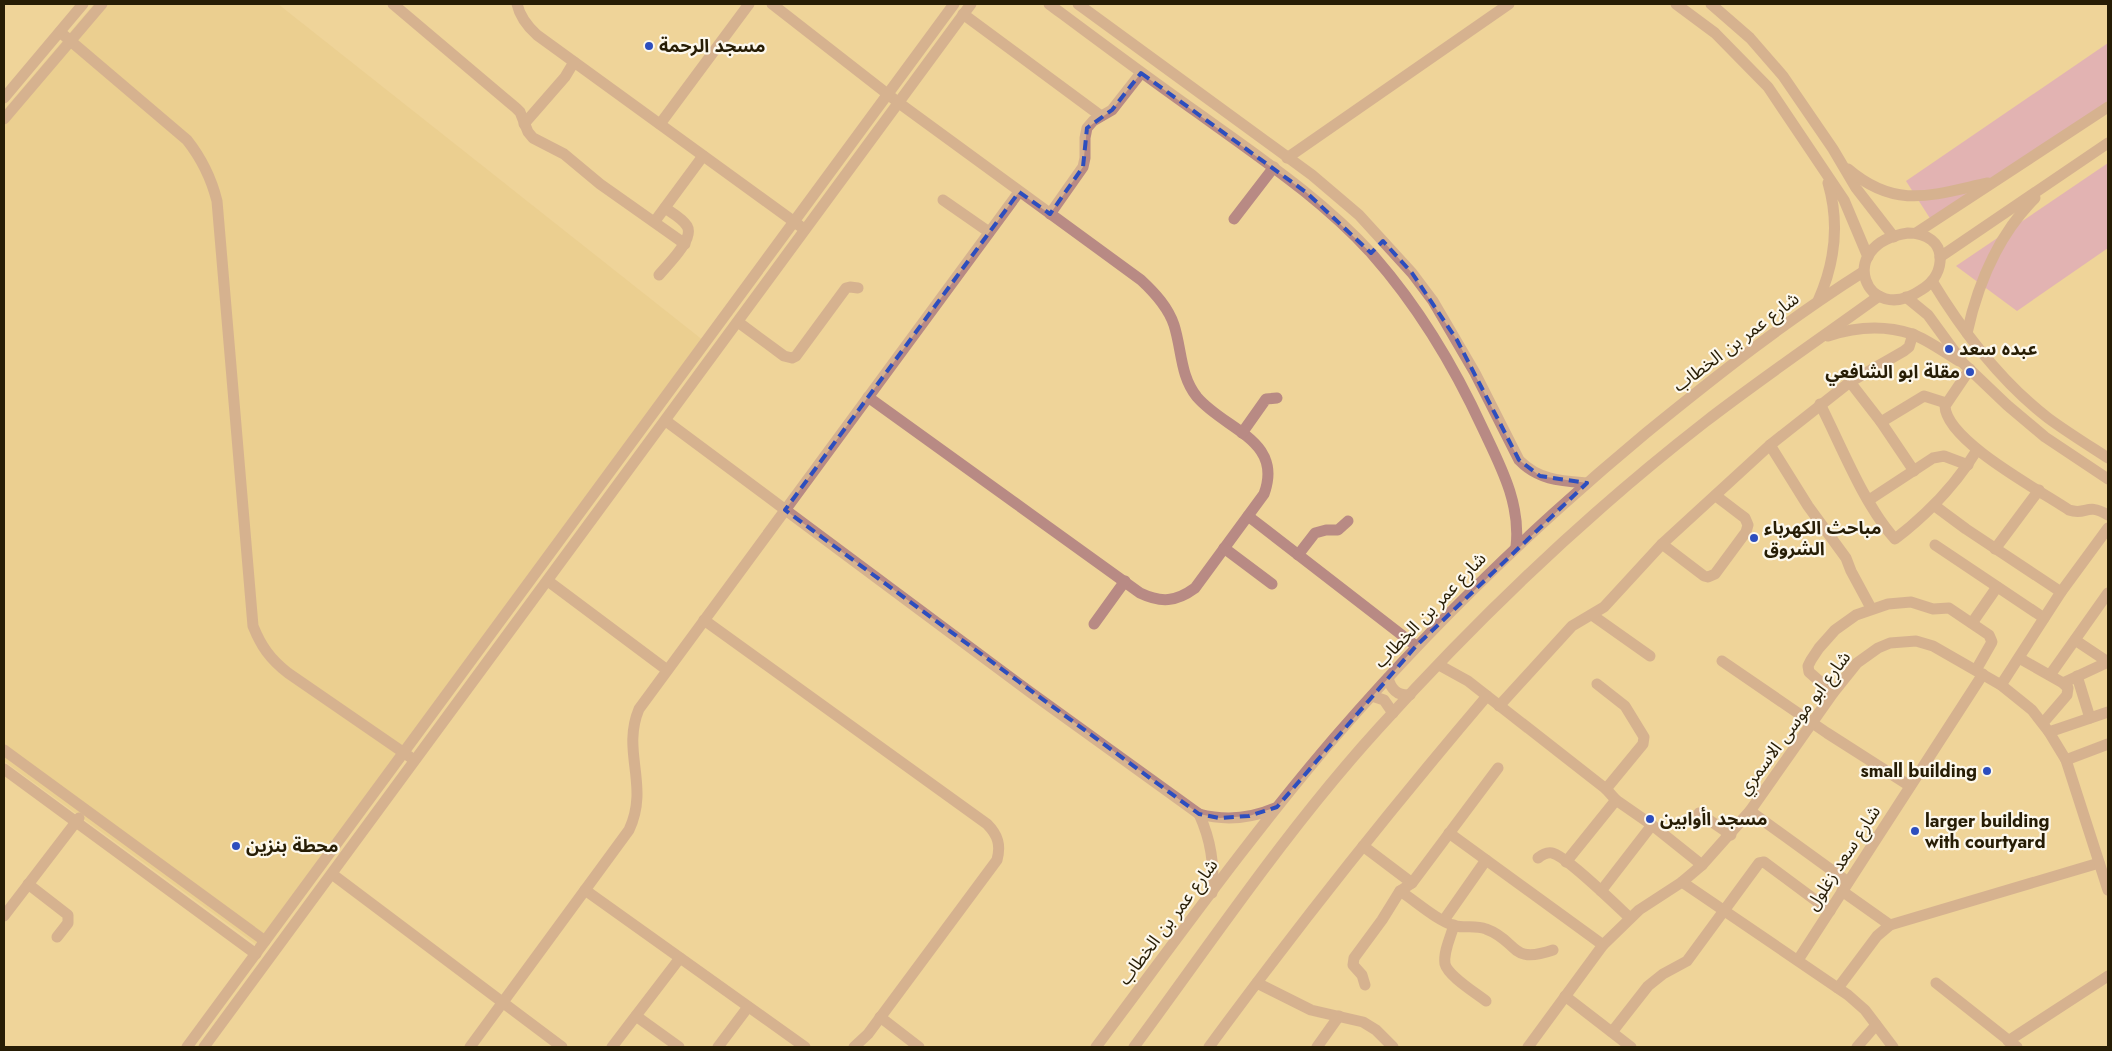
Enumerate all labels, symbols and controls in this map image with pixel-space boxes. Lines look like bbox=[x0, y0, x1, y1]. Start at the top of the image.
place label: مسجد الرحمة bbox=[659, 33, 765, 59]
marker: مسجد الرحمة bbox=[643, 40, 655, 52]
street label: شارع عمر بن الخطاب bbox=[1667, 286, 1805, 399]
place label: عبده سعد bbox=[1959, 336, 2037, 362]
marker: عبده سعد bbox=[1943, 343, 1955, 355]
place label: مقلة ابو الشافعي bbox=[1825, 359, 1960, 386]
marker: مقلة ابو الشافعي bbox=[1964, 366, 1976, 378]
place label: مباحث الكهرباء الشروق bbox=[1764, 515, 1882, 562]
marker: مباحث الكهرباء الشروق bbox=[1748, 532, 1760, 544]
street label: شارع عمر بن الخطاب bbox=[1368, 546, 1493, 674]
street label: شارع ابو موسى الاسمري bbox=[1731, 646, 1858, 801]
place label: small building bbox=[1861, 758, 1977, 784]
marker: small building bbox=[1981, 765, 1993, 777]
street label: شارع سعد زغلول bbox=[1799, 800, 1888, 916]
place label: مسجد اأوابين bbox=[1660, 806, 1768, 832]
place label: larger building with courtyard bbox=[1924, 808, 2049, 855]
marker: مسجد اأوابين bbox=[1644, 813, 1656, 825]
marker: larger building with courtyard bbox=[1909, 825, 1921, 837]
place label: محطة بنزين bbox=[246, 833, 339, 859]
marker: محطة بنزين bbox=[230, 840, 242, 852]
street label: شارع عمر بن الخطاب bbox=[1112, 853, 1225, 991]

